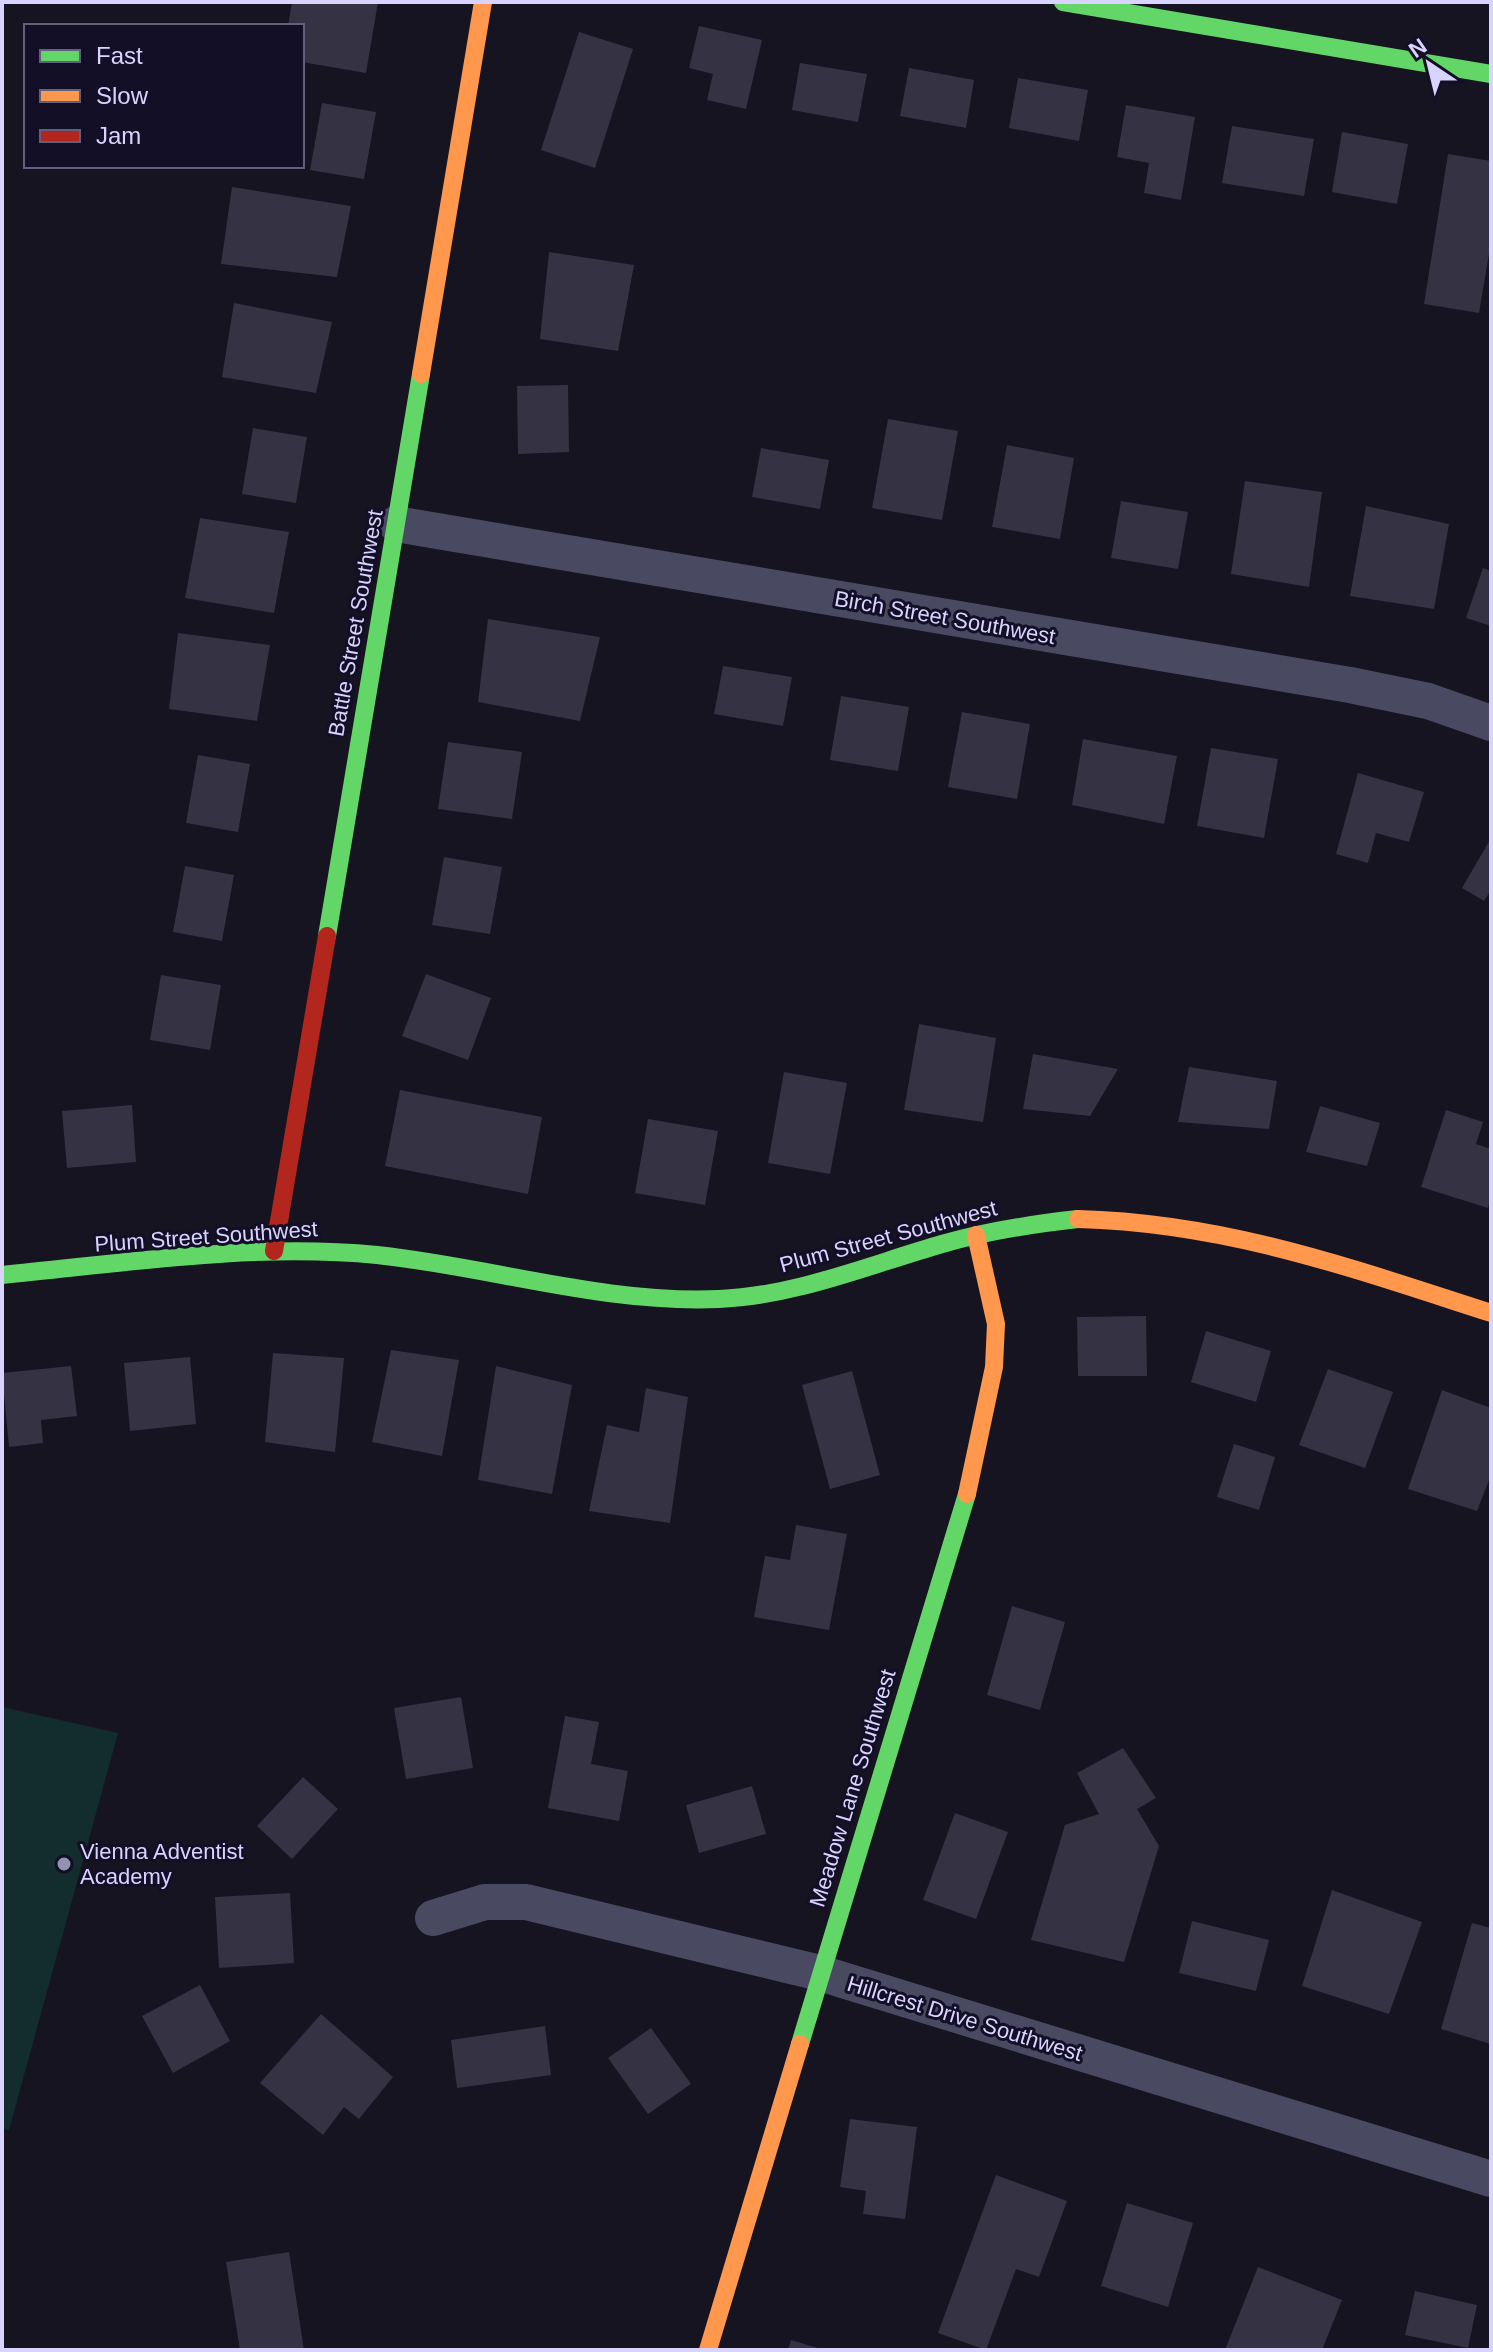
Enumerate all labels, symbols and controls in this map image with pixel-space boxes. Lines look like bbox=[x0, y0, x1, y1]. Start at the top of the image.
legend bbox=[24, 24, 304, 168]
north arrow bbox=[1389, 24, 1469, 104]
text: N bbox=[1404, 33, 1431, 63]
text: Fast bbox=[96, 42, 143, 69]
text: Slow bbox=[96, 82, 149, 109]
text: Jam bbox=[96, 122, 141, 149]
street label: Battle Street Southwest bbox=[323, 508, 388, 738]
street label: Birch Street Southwest bbox=[833, 586, 1057, 649]
street label: Plum Street Southwest bbox=[777, 1195, 999, 1278]
street label: Plum Street Southwest bbox=[94, 1216, 319, 1257]
street label: Meadow Lane Southwest bbox=[804, 1666, 901, 1910]
place label: Vienna Adventist Academy bbox=[80, 1839, 244, 1889]
marker: Vienna Adventist Academy bbox=[55, 1855, 73, 1873]
street label: Hillcrest Drive Southwest bbox=[844, 1971, 1085, 2066]

